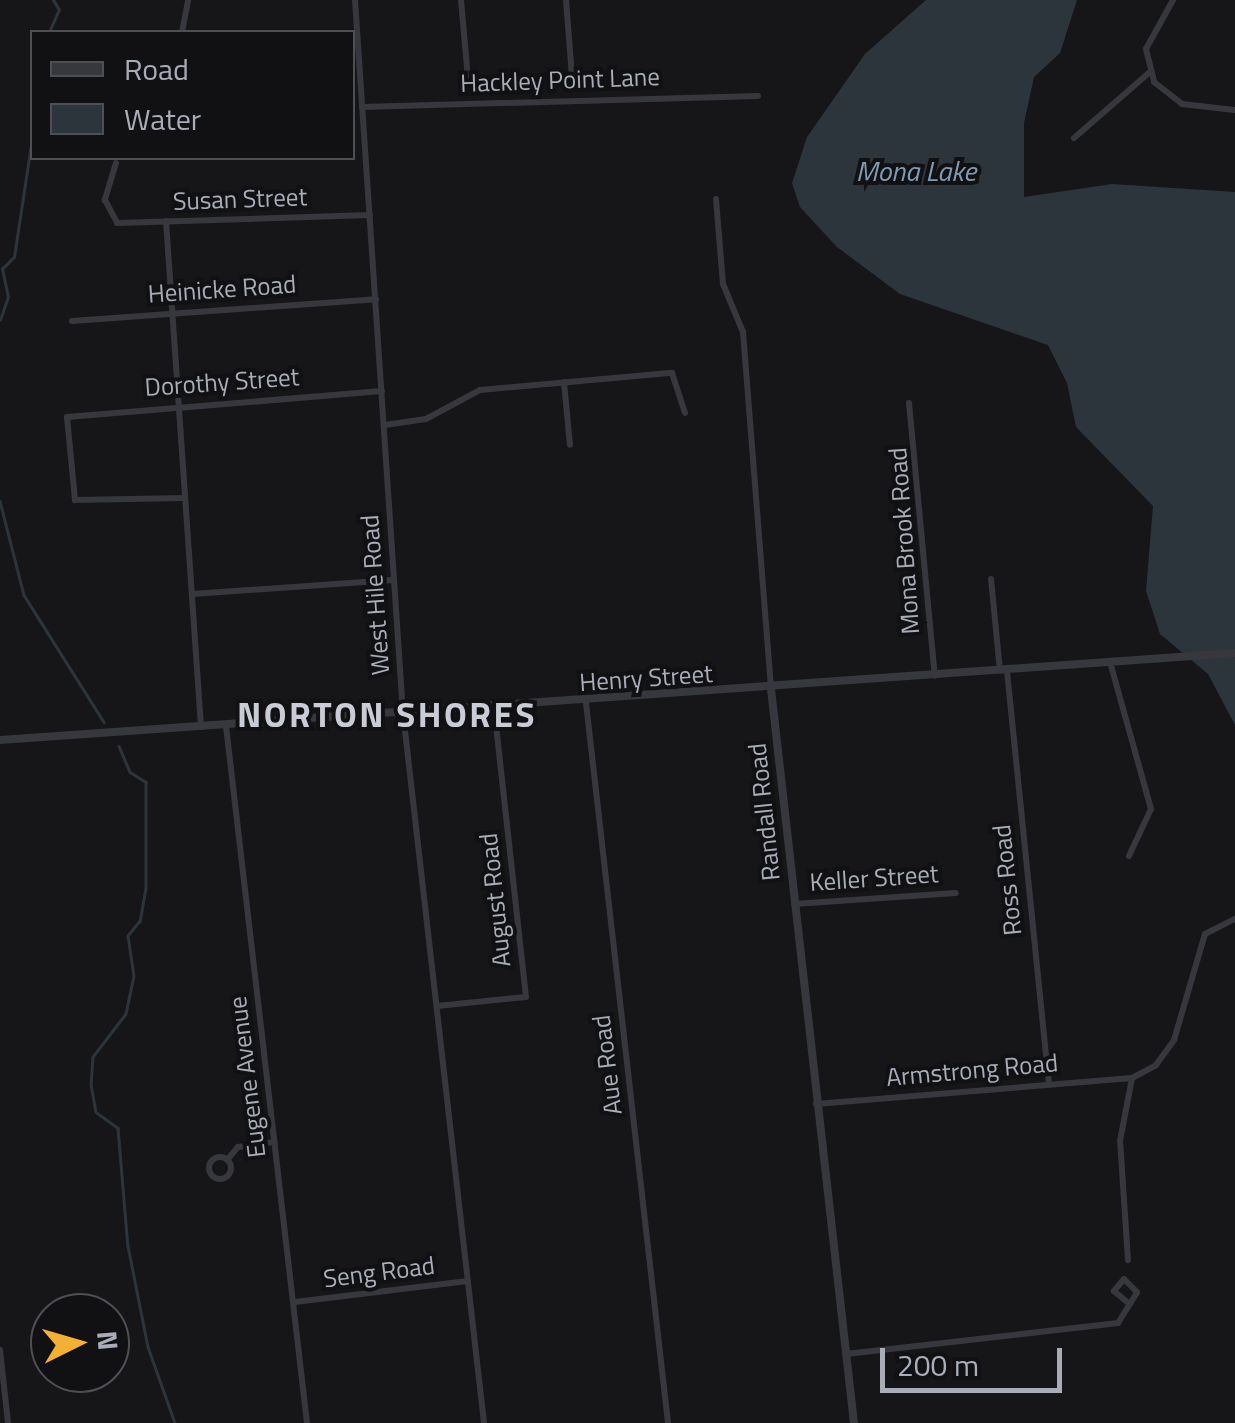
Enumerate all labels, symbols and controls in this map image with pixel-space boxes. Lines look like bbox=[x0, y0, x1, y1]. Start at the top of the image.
legend bbox=[30, 30, 355, 160]
text: Road bbox=[124, 46, 189, 92]
street label: Hackley Point Lane bbox=[460, 62, 660, 98]
text: Water bbox=[124, 96, 201, 142]
water label: Mona Lake bbox=[856, 154, 976, 188]
street label: Susan Street bbox=[172, 182, 308, 216]
street label: Heinicke Road bbox=[147, 269, 297, 309]
street label: Dorothy Street bbox=[144, 362, 300, 402]
street label: Mona Brook Road bbox=[883, 447, 925, 635]
street label: West Hile Road bbox=[354, 514, 396, 676]
street label: Henry Street bbox=[578, 658, 714, 698]
district label: NORTON SHORES bbox=[237, 693, 537, 735]
street label: Randall Road bbox=[742, 742, 786, 882]
street label: Ross Road bbox=[986, 823, 1028, 937]
street label: August Road bbox=[473, 832, 517, 968]
street label: Keller Street bbox=[808, 859, 940, 897]
street label: Eugene Avenue bbox=[222, 995, 272, 1159]
street label: Aue Road bbox=[586, 1013, 628, 1117]
street label: Armstrong Road bbox=[885, 1048, 1059, 1092]
street label: Seng Road bbox=[322, 1250, 436, 1294]
north arrow bbox=[30, 1293, 130, 1393]
scale bar bbox=[885, 1328, 1068, 1390]
text: N bbox=[86, 1329, 131, 1352]
text: 200 m bbox=[897, 1342, 979, 1388]

